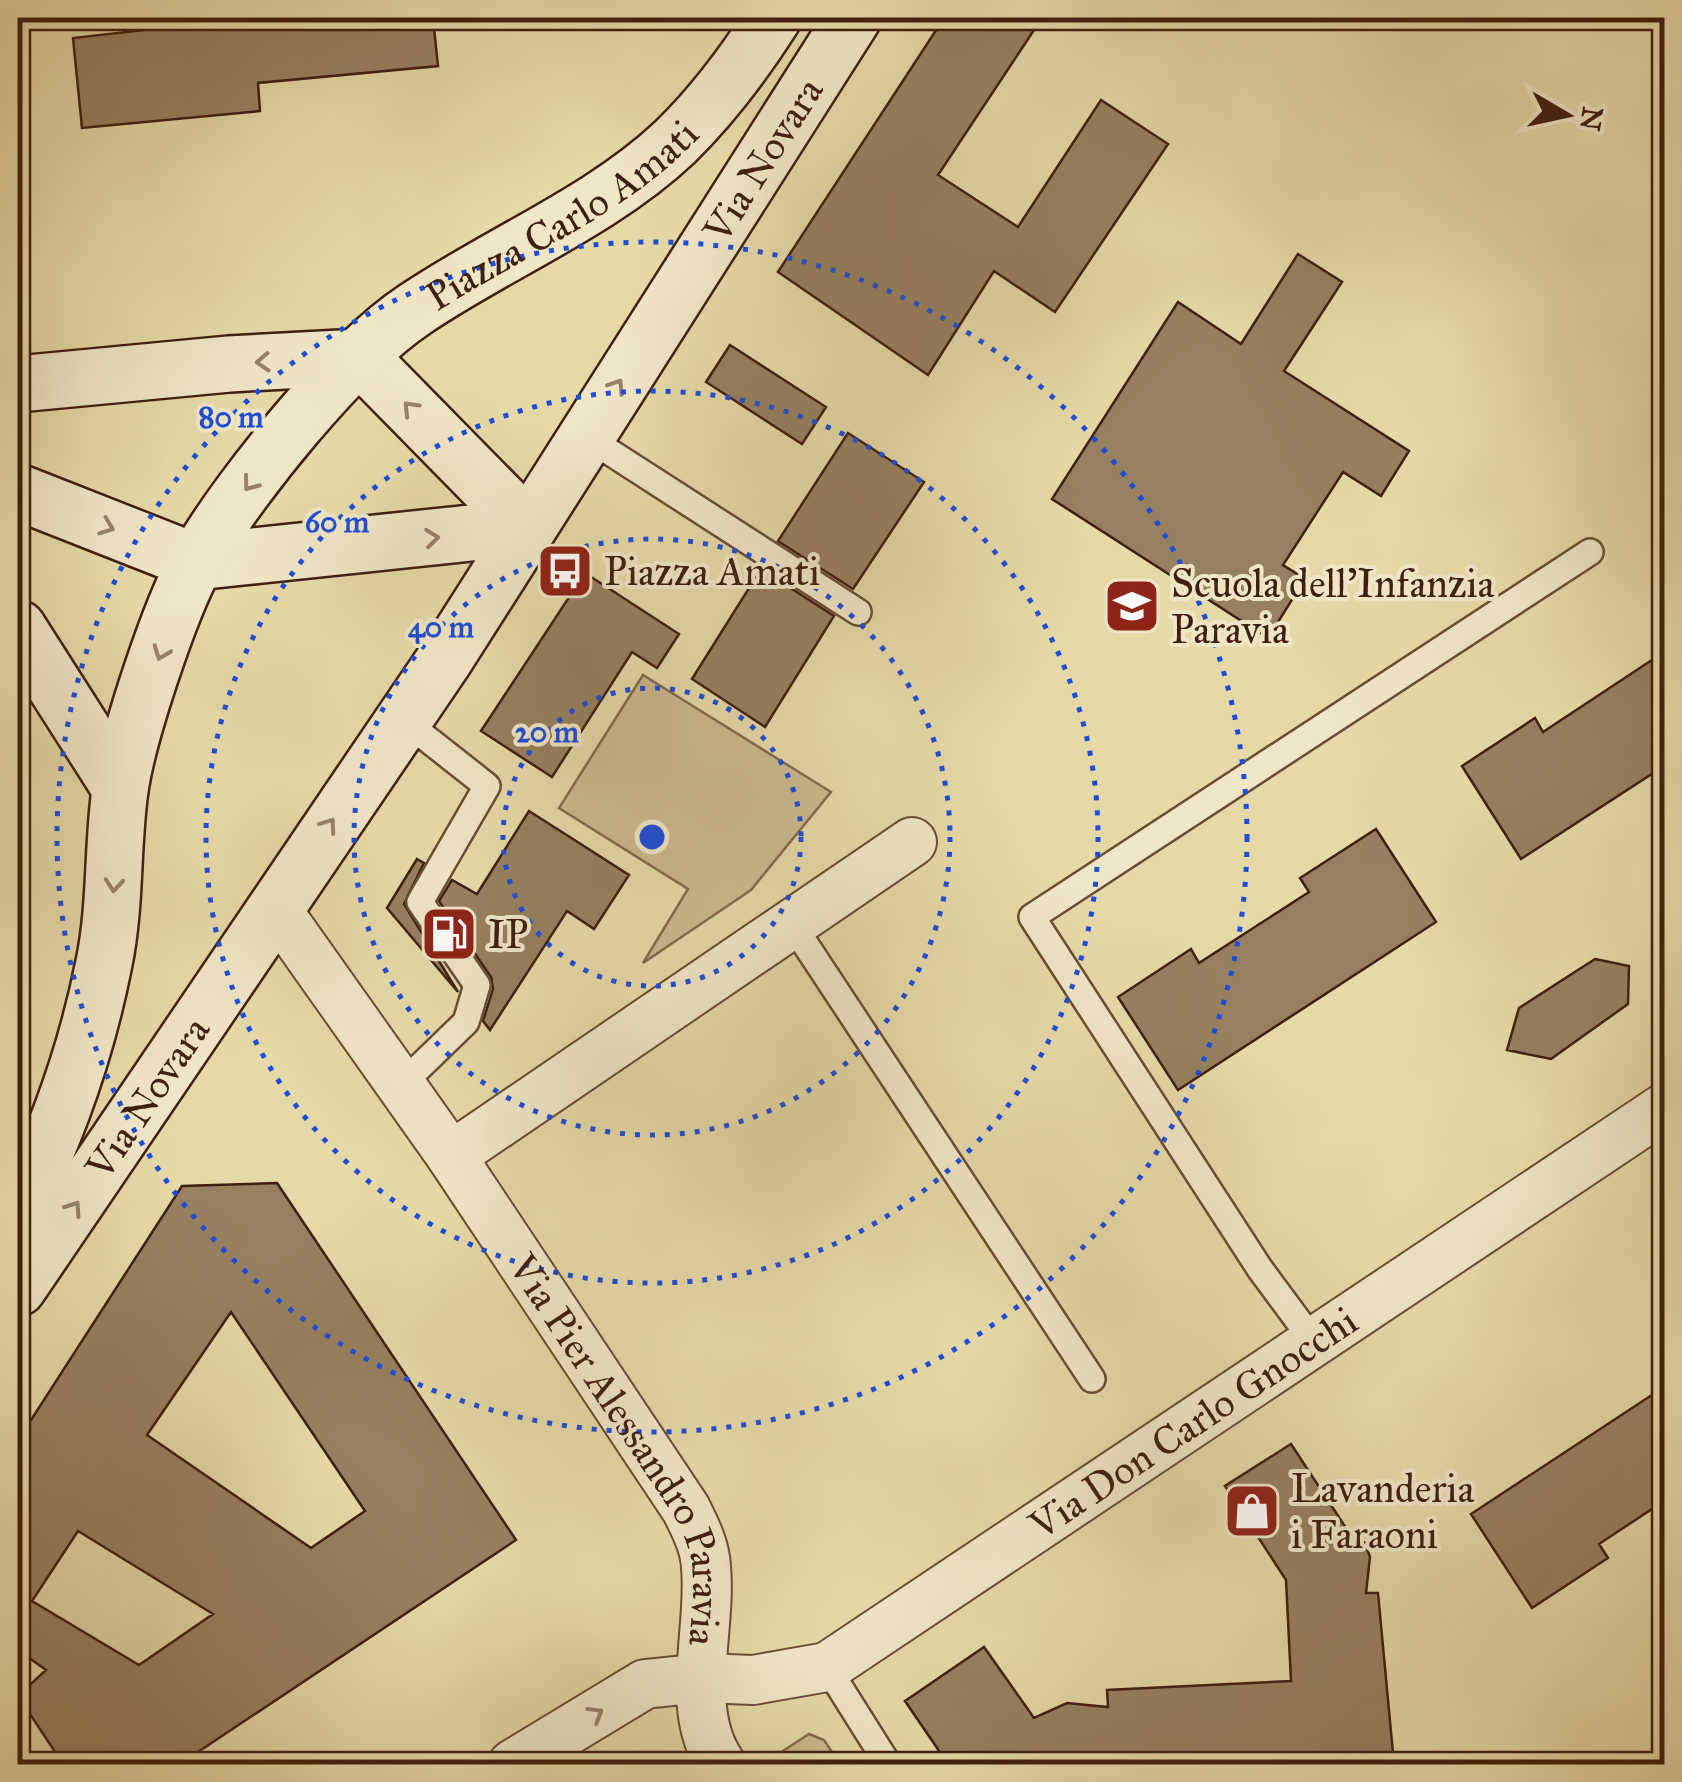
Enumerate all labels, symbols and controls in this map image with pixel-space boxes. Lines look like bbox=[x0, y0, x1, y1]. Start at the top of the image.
north arrow bbox=[1517, 65, 1617, 165]
street label: Via Novara bbox=[692, 69, 834, 252]
text: N bbox=[1572, 104, 1610, 134]
street label: Piazza Carlo Amati bbox=[417, 110, 709, 321]
one-way arrow bbox=[254, 351, 270, 372]
one-way arrow bbox=[604, 378, 623, 396]
text: 80 m bbox=[198, 399, 264, 435]
one-way arrow bbox=[404, 401, 422, 419]
one-way arrow bbox=[245, 472, 262, 490]
text: 60 m bbox=[305, 504, 370, 540]
one-way arrow bbox=[97, 515, 115, 535]
one-way arrow bbox=[425, 528, 441, 549]
bus stop icon: Piazza Amati bbox=[535, 541, 595, 601]
place label: Piazza Amati bbox=[604, 547, 820, 596]
place label: Scuola dell'Infanzia Paravia bbox=[1171, 559, 1494, 654]
school or university icon: Scuola dell'Infanzia Paravia bbox=[1102, 576, 1162, 636]
text: 40 m bbox=[408, 609, 475, 645]
one-way arrow bbox=[153, 643, 173, 661]
text: 20 m bbox=[515, 714, 580, 750]
one-way arrow bbox=[317, 818, 336, 837]
centre of rings bbox=[634, 819, 670, 855]
one-way arrow bbox=[104, 878, 125, 894]
fuel station icon: IP bbox=[419, 904, 479, 964]
place label: IP bbox=[488, 910, 528, 959]
street label: Via Novara bbox=[75, 1007, 220, 1189]
one-way arrow bbox=[62, 1201, 80, 1220]
street label: Via Pier Alessandro Paravia bbox=[498, 1244, 731, 1648]
street label: Via Don Carlo Gnocchi bbox=[1019, 1296, 1366, 1550]
place label: Lavanderia i Faraoni bbox=[1291, 1464, 1474, 1559]
shop icon: Lavanderia i Faraoni bbox=[1222, 1481, 1282, 1541]
one-way arrow bbox=[585, 1707, 603, 1726]

